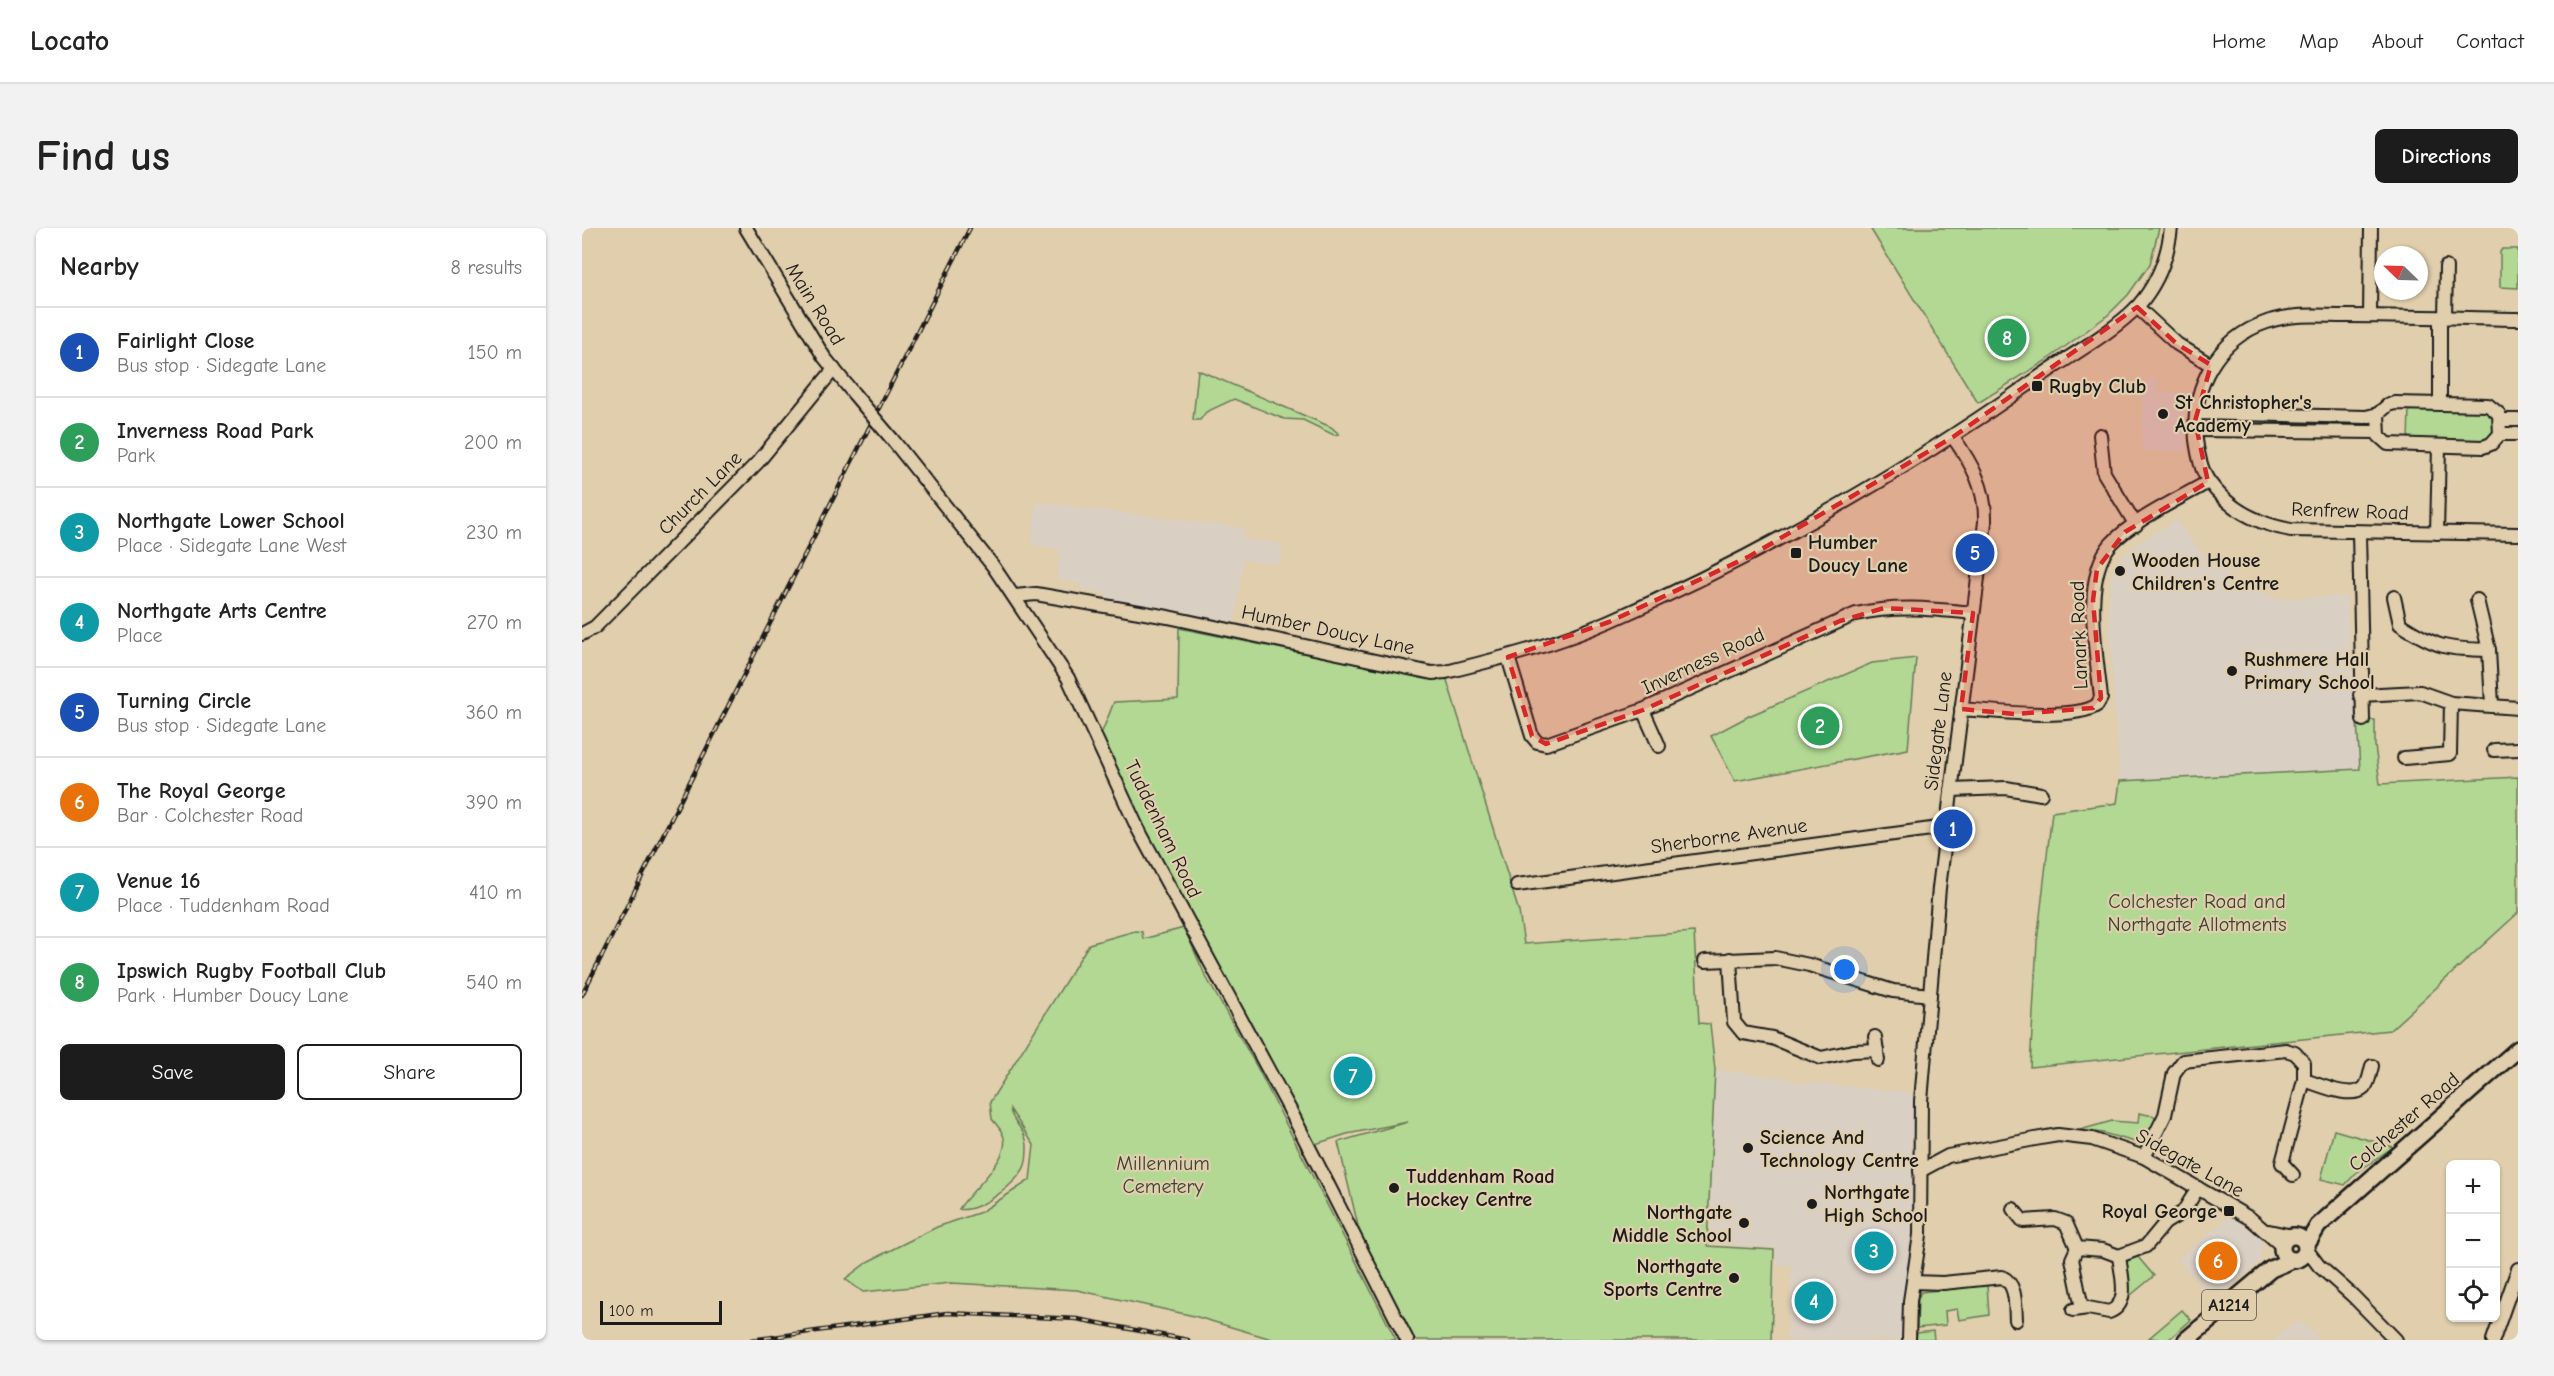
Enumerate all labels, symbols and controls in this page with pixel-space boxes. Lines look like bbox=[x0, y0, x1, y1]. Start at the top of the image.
text: Locato bbox=[30, 25, 109, 57]
text: Home bbox=[2212, 29, 2266, 53]
text: Map bbox=[2299, 29, 2339, 53]
text: About bbox=[2372, 29, 2423, 53]
text: Contact bbox=[2456, 29, 2524, 53]
button: Directions bbox=[2375, 129, 2518, 183]
text: Find us bbox=[36, 132, 170, 181]
north arrow bbox=[2374, 246, 2428, 300]
text: Nearby bbox=[60, 252, 139, 282]
text: 8 results bbox=[450, 256, 522, 279]
street label: Main Road bbox=[781, 259, 849, 349]
pin: 8 bbox=[1988, 316, 2026, 360]
text: Fairlight Close bbox=[117, 328, 254, 354]
text: 1 bbox=[76, 341, 83, 364]
text: 150 m bbox=[468, 341, 522, 364]
text: Bus stop · Sidegate Lane bbox=[117, 354, 326, 377]
place label: Rugby Club bbox=[2049, 375, 2146, 398]
marker: Rugby Club bbox=[2030, 379, 2044, 393]
place label: St Christopher's Academy bbox=[2175, 391, 2312, 437]
marker: St Christopher's Academy bbox=[2156, 407, 2170, 421]
text: Inverness Road Park bbox=[117, 418, 313, 444]
text: 2 bbox=[75, 431, 84, 454]
text: 200 m bbox=[464, 431, 522, 454]
text: Park bbox=[117, 444, 155, 467]
street label: Church Lane bbox=[653, 446, 747, 540]
street label: Renfrew Road bbox=[2291, 497, 2409, 525]
text: Northgate Lower School bbox=[117, 508, 345, 534]
text: 3 bbox=[75, 521, 84, 544]
text: 230 m bbox=[466, 521, 522, 544]
pin: 5 bbox=[1956, 530, 1994, 576]
place label: Humber Doucy Lane bbox=[1808, 531, 1908, 577]
text: Place · Sidegate Lane West bbox=[117, 534, 346, 557]
marker: Humber Doucy Lane bbox=[1789, 546, 1803, 560]
place label: Wooden House Children's Centre bbox=[2132, 549, 2279, 595]
marker: Wooden House Children's Centre bbox=[2113, 564, 2127, 578]
street label: Lanark Road bbox=[2066, 580, 2092, 690]
text: Northgate Arts Centre bbox=[117, 598, 327, 624]
street label: Humber Doucy Lane bbox=[1239, 600, 1417, 660]
text: 4 bbox=[75, 611, 84, 634]
text: 270 m bbox=[467, 611, 522, 634]
street label: Inverness Road bbox=[1638, 623, 1768, 699]
text: Place bbox=[117, 624, 163, 647]
place label: Rushmere Hall Primary School bbox=[2244, 648, 2375, 694]
marker: Rushmere Hall Primary School bbox=[2225, 664, 2239, 678]
street label: Sidegate Lane bbox=[1919, 670, 1957, 792]
text: Turning Circle bbox=[117, 688, 251, 714]
text: 5 bbox=[74, 701, 85, 724]
text: 360 m bbox=[466, 701, 522, 724]
pin: 2 bbox=[1800, 704, 1840, 748]
text: Bus stop · Sidegate Lane bbox=[117, 714, 326, 737]
street label: Tuddenham Road bbox=[1120, 756, 1206, 902]
text: The Royal George bbox=[117, 778, 285, 804]
text: 6 bbox=[74, 791, 85, 814]
text: 390 m bbox=[466, 791, 522, 814]
text: Bar · Colchester Road bbox=[117, 804, 303, 827]
pin: 1 bbox=[1934, 806, 1972, 852]
street label: Sherborne Avenue bbox=[1649, 814, 1809, 858]
text: Venue 16 bbox=[117, 868, 200, 894]
text: 7 bbox=[75, 881, 84, 904]
text: 410 m bbox=[469, 881, 522, 904]
park label: Colchester Road and Northgate Allotments bbox=[2107, 890, 2287, 936]
text: Place · Tuddenham Road bbox=[117, 894, 330, 917]
your location bbox=[1830, 955, 1859, 984]
text: Ipswich Rugby Football Club bbox=[117, 958, 386, 984]
text: 8 bbox=[74, 971, 85, 994]
text: 540 m bbox=[466, 971, 522, 994]
text: Park · Humber Doucy Lane bbox=[117, 984, 348, 1007]
button: Save bbox=[60, 1044, 285, 1100]
button: Share bbox=[297, 1044, 522, 1100]
pin: 7 bbox=[1334, 1054, 1372, 1098]
street label: Colchester Road bbox=[2344, 1068, 2464, 1176]
street label: Sidegate Lane bbox=[2132, 1124, 2248, 1202]
place label: Science And Technology Centre bbox=[1760, 1126, 1919, 1172]
marker: Science And Technology Centre bbox=[1741, 1141, 1755, 1155]
park label: Millennium Cemetery bbox=[1116, 1152, 1210, 1198]
map controls bbox=[2446, 1160, 2500, 1322]
button: + bbox=[2446, 1160, 2500, 1214]
place label: Tuddenham Road Hockey Centre bbox=[1406, 1165, 1555, 1211]
marker: Tuddenham Road Hockey Centre bbox=[1387, 1181, 1401, 1195]
place label: Northgate High School bbox=[1824, 1181, 1928, 1227]
marker: Northgate High School bbox=[1805, 1197, 1819, 1211]
place label: Royal George bbox=[2102, 1200, 2217, 1223]
place label: Northgate Middle School bbox=[1612, 1201, 1732, 1247]
marker: Royal George bbox=[2222, 1204, 2236, 1218]
button: − bbox=[2446, 1214, 2500, 1268]
marker: Northgate Middle School bbox=[1737, 1216, 1751, 1230]
pin: 3 bbox=[1854, 1228, 1894, 1274]
pin: 6 bbox=[2198, 1238, 2238, 1284]
place label: Northgate Sports Centre bbox=[1604, 1255, 1722, 1301]
button: locate bbox=[2446, 1268, 2500, 1322]
marker: Northgate Sports Centre bbox=[1727, 1271, 1741, 1285]
pin: 4 bbox=[1794, 1278, 1834, 1324]
road number: A1214 bbox=[2202, 1290, 2256, 1320]
scale bar bbox=[600, 1298, 722, 1326]
text: 100 m bbox=[609, 1302, 653, 1320]

